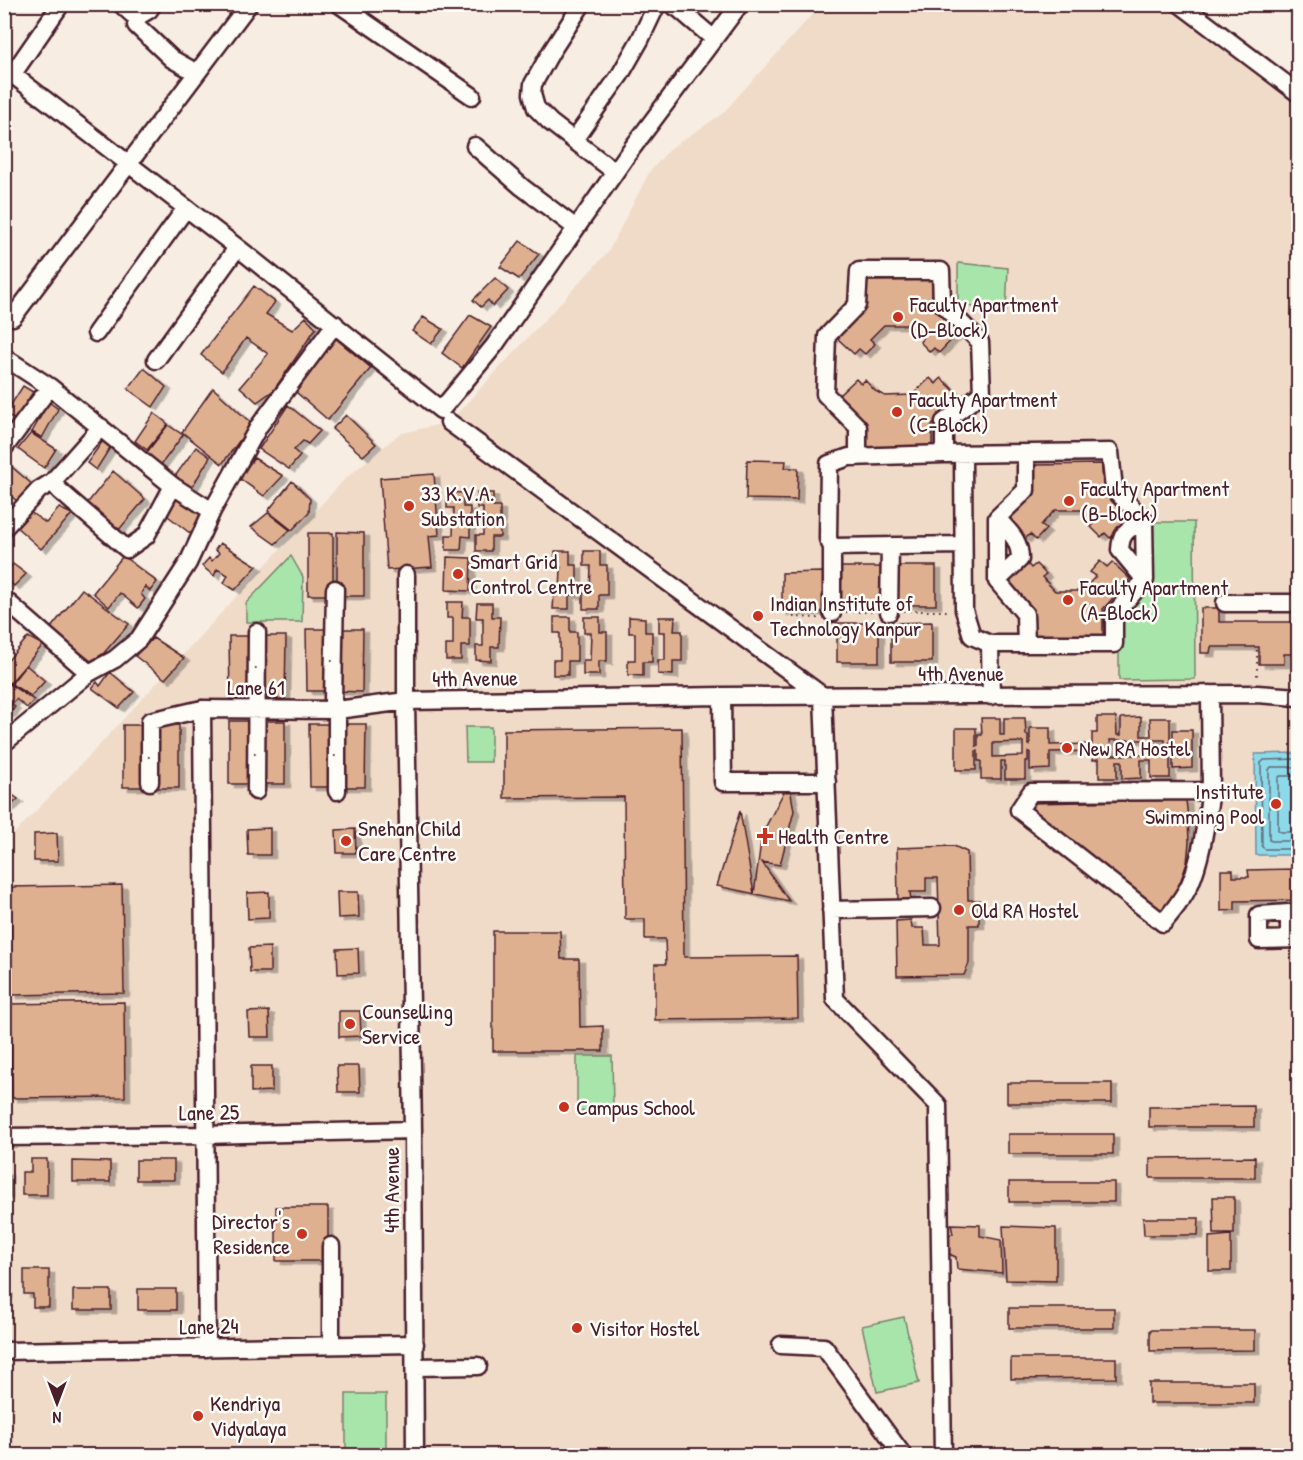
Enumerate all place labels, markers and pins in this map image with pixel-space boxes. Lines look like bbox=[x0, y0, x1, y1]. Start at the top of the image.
place label: Faculty Apartment (D-Block) bbox=[909, 289, 1058, 344]
marker: Faculty Apartment (D-Block) bbox=[891, 310, 905, 324]
place label: Faculty Apartment (C-Block) bbox=[908, 384, 1057, 439]
marker: Faculty Apartment (C-Block) bbox=[890, 405, 904, 419]
place label: Faculty Apartment (B-block) bbox=[1080, 473, 1229, 528]
place label: 33 K.V.A. Substation bbox=[421, 478, 505, 533]
marker: Faculty Apartment (B-block) bbox=[1062, 494, 1076, 508]
marker: 33 K.V.A. Substation bbox=[402, 499, 416, 513]
place label: Smart Grid Control Centre bbox=[470, 546, 592, 601]
marker: Smart Grid Control Centre bbox=[451, 567, 465, 581]
place label: Faculty Apartment (A-Block) bbox=[1079, 572, 1228, 627]
place label: Indian Institute of Technology Kanpur bbox=[770, 588, 922, 643]
marker: Faculty Apartment (A-Block) bbox=[1061, 593, 1075, 607]
marker: Indian Institute of Technology Kanpur bbox=[751, 609, 765, 623]
place label: New RA Hostel bbox=[1079, 733, 1190, 763]
marker: New RA Hostel bbox=[1060, 741, 1074, 755]
place label: Institute Swimming Pool bbox=[1145, 776, 1264, 831]
marker: Institute Swimming Pool bbox=[1269, 797, 1283, 811]
place label: Snehan Child Care Centre bbox=[358, 813, 461, 868]
place label: Health Centre bbox=[778, 821, 889, 851]
marker: Health Centre bbox=[756, 827, 774, 845]
marker: Snehan Child Care Centre bbox=[339, 834, 353, 848]
place label: Old RA Hostel bbox=[971, 895, 1078, 925]
marker: Old RA Hostel bbox=[952, 903, 966, 917]
place label: Counselling Service bbox=[362, 996, 453, 1051]
marker: Counselling Service bbox=[343, 1017, 357, 1031]
place label: Campus School bbox=[576, 1092, 695, 1122]
marker: Campus School bbox=[557, 1100, 571, 1114]
place label: Director's Residence bbox=[212, 1206, 290, 1261]
marker: Director's Residence bbox=[295, 1227, 309, 1241]
place label: Visitor Hostel bbox=[589, 1313, 700, 1343]
marker: Visitor Hostel bbox=[570, 1321, 584, 1335]
place label: Kendriya Vidyalaya bbox=[210, 1388, 287, 1443]
marker: Kendriya Vidyalaya bbox=[191, 1409, 205, 1423]

